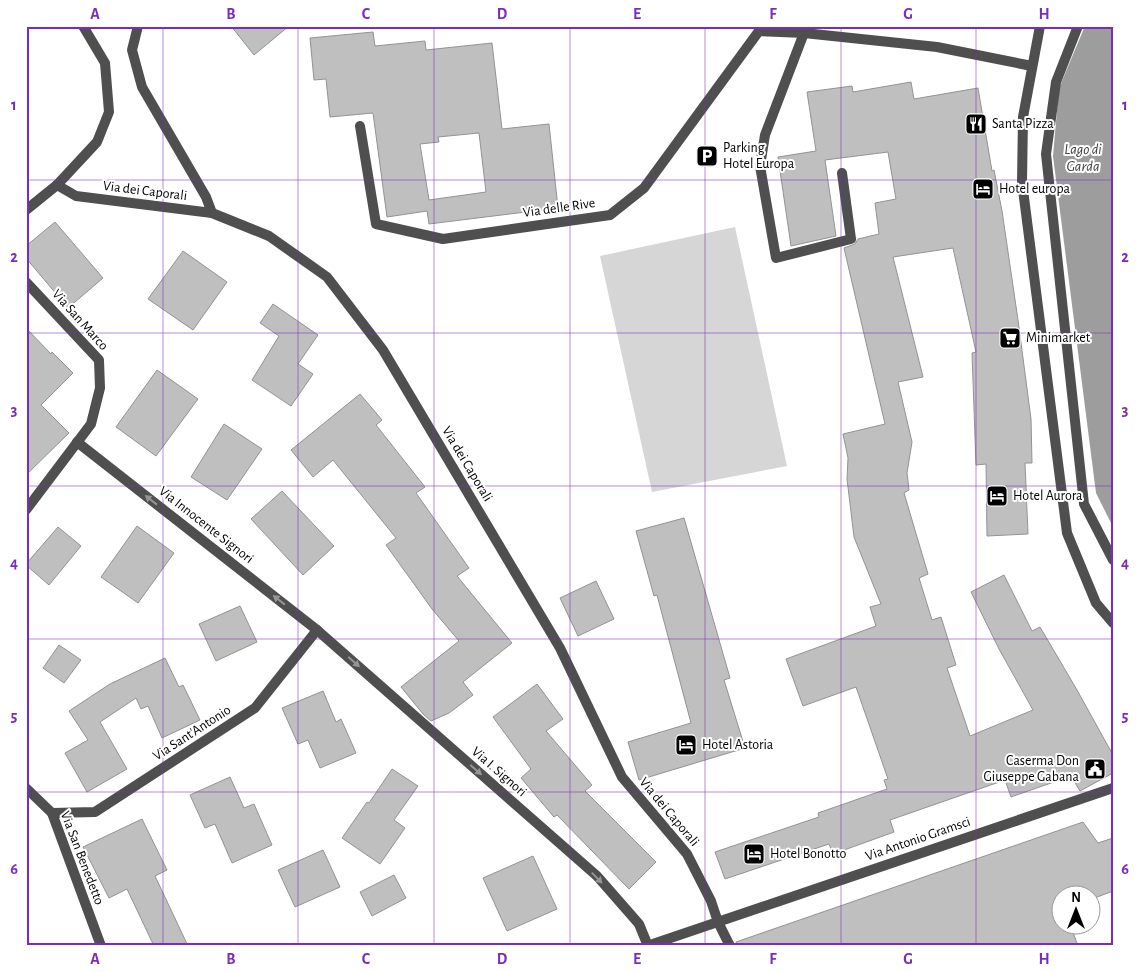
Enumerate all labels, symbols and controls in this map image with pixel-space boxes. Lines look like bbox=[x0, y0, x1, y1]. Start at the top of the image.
text: A bbox=[90, 6, 100, 22]
text: B bbox=[226, 6, 236, 22]
text: C bbox=[362, 6, 371, 22]
text: D bbox=[497, 6, 508, 22]
text: E bbox=[633, 6, 641, 22]
text: F bbox=[769, 6, 777, 22]
text: G bbox=[903, 6, 913, 22]
text: H bbox=[1038, 6, 1050, 22]
text: 1 bbox=[11, 97, 17, 113]
text: 1 bbox=[1122, 97, 1128, 113]
restaurant icon: Santa Pizza bbox=[964, 112, 988, 136]
place label: Santa Pizza bbox=[992, 117, 1054, 131]
place label: Parking Hotel Europa bbox=[723, 141, 795, 171]
water label: Lago di Garda bbox=[1064, 142, 1102, 174]
parking icon: Parking Hotel Europa bbox=[695, 144, 719, 168]
hotel icon: Hotel europa bbox=[971, 177, 995, 201]
street label: Via dei Caporali bbox=[102, 179, 188, 203]
place label: Hotel europa bbox=[999, 182, 1071, 196]
street label: Via delle Rive bbox=[522, 196, 596, 220]
text: 2 bbox=[10, 249, 18, 265]
text: 2 bbox=[1121, 249, 1129, 265]
street label: Via San Marco bbox=[49, 287, 111, 353]
supermarket icon: Minimarket bbox=[998, 326, 1022, 350]
place label: Minimarket bbox=[1026, 331, 1091, 345]
text: 3 bbox=[11, 402, 18, 418]
text: 3 bbox=[1122, 402, 1129, 418]
street label: Via dei Caporali bbox=[439, 424, 495, 504]
street label: Via Innocente Signori bbox=[156, 484, 256, 566]
hotel icon: Hotel Aurora bbox=[985, 484, 1009, 508]
place label: Hotel Aurora bbox=[1013, 489, 1083, 503]
one-way arrow bbox=[145, 494, 158, 505]
text: 4 bbox=[10, 555, 18, 571]
text: 4 bbox=[1121, 555, 1129, 571]
one-way arrow bbox=[272, 595, 286, 605]
one-way arrow bbox=[348, 656, 360, 667]
street label: Via Sant'Antonio bbox=[151, 703, 234, 763]
text: 5 bbox=[11, 708, 18, 724]
text: 5 bbox=[1122, 708, 1129, 724]
hotel icon: Hotel Astoria bbox=[674, 733, 698, 757]
place label: Hotel Astoria bbox=[702, 738, 774, 752]
street label: Via I. Signori bbox=[469, 745, 529, 799]
place label: Caserma Don Giuseppe Gabana bbox=[983, 754, 1080, 784]
public building icon: Caserma Don Giuseppe Gabana bbox=[1083, 757, 1107, 781]
one-way arrow bbox=[469, 764, 481, 776]
street label: Via dei Caporali bbox=[636, 775, 702, 849]
street label: Via San Benedetto bbox=[58, 809, 106, 907]
street label: Via Antonio Gramsci bbox=[864, 814, 972, 864]
hotel icon: Hotel Bonotto bbox=[742, 842, 766, 866]
place label: Hotel Bonotto bbox=[770, 847, 847, 861]
text: 6 bbox=[10, 861, 18, 877]
text: 6 bbox=[1121, 861, 1129, 877]
one-way arrow bbox=[591, 871, 603, 883]
north arrow bbox=[1052, 884, 1102, 934]
text: N bbox=[1071, 891, 1081, 905]
text: A bbox=[90, 951, 100, 967]
text: B bbox=[226, 951, 236, 967]
text: C bbox=[362, 951, 371, 967]
text: D bbox=[497, 951, 508, 967]
text: E bbox=[633, 951, 641, 967]
text: F bbox=[769, 951, 777, 967]
text: G bbox=[903, 951, 913, 967]
text: H bbox=[1038, 951, 1050, 967]

